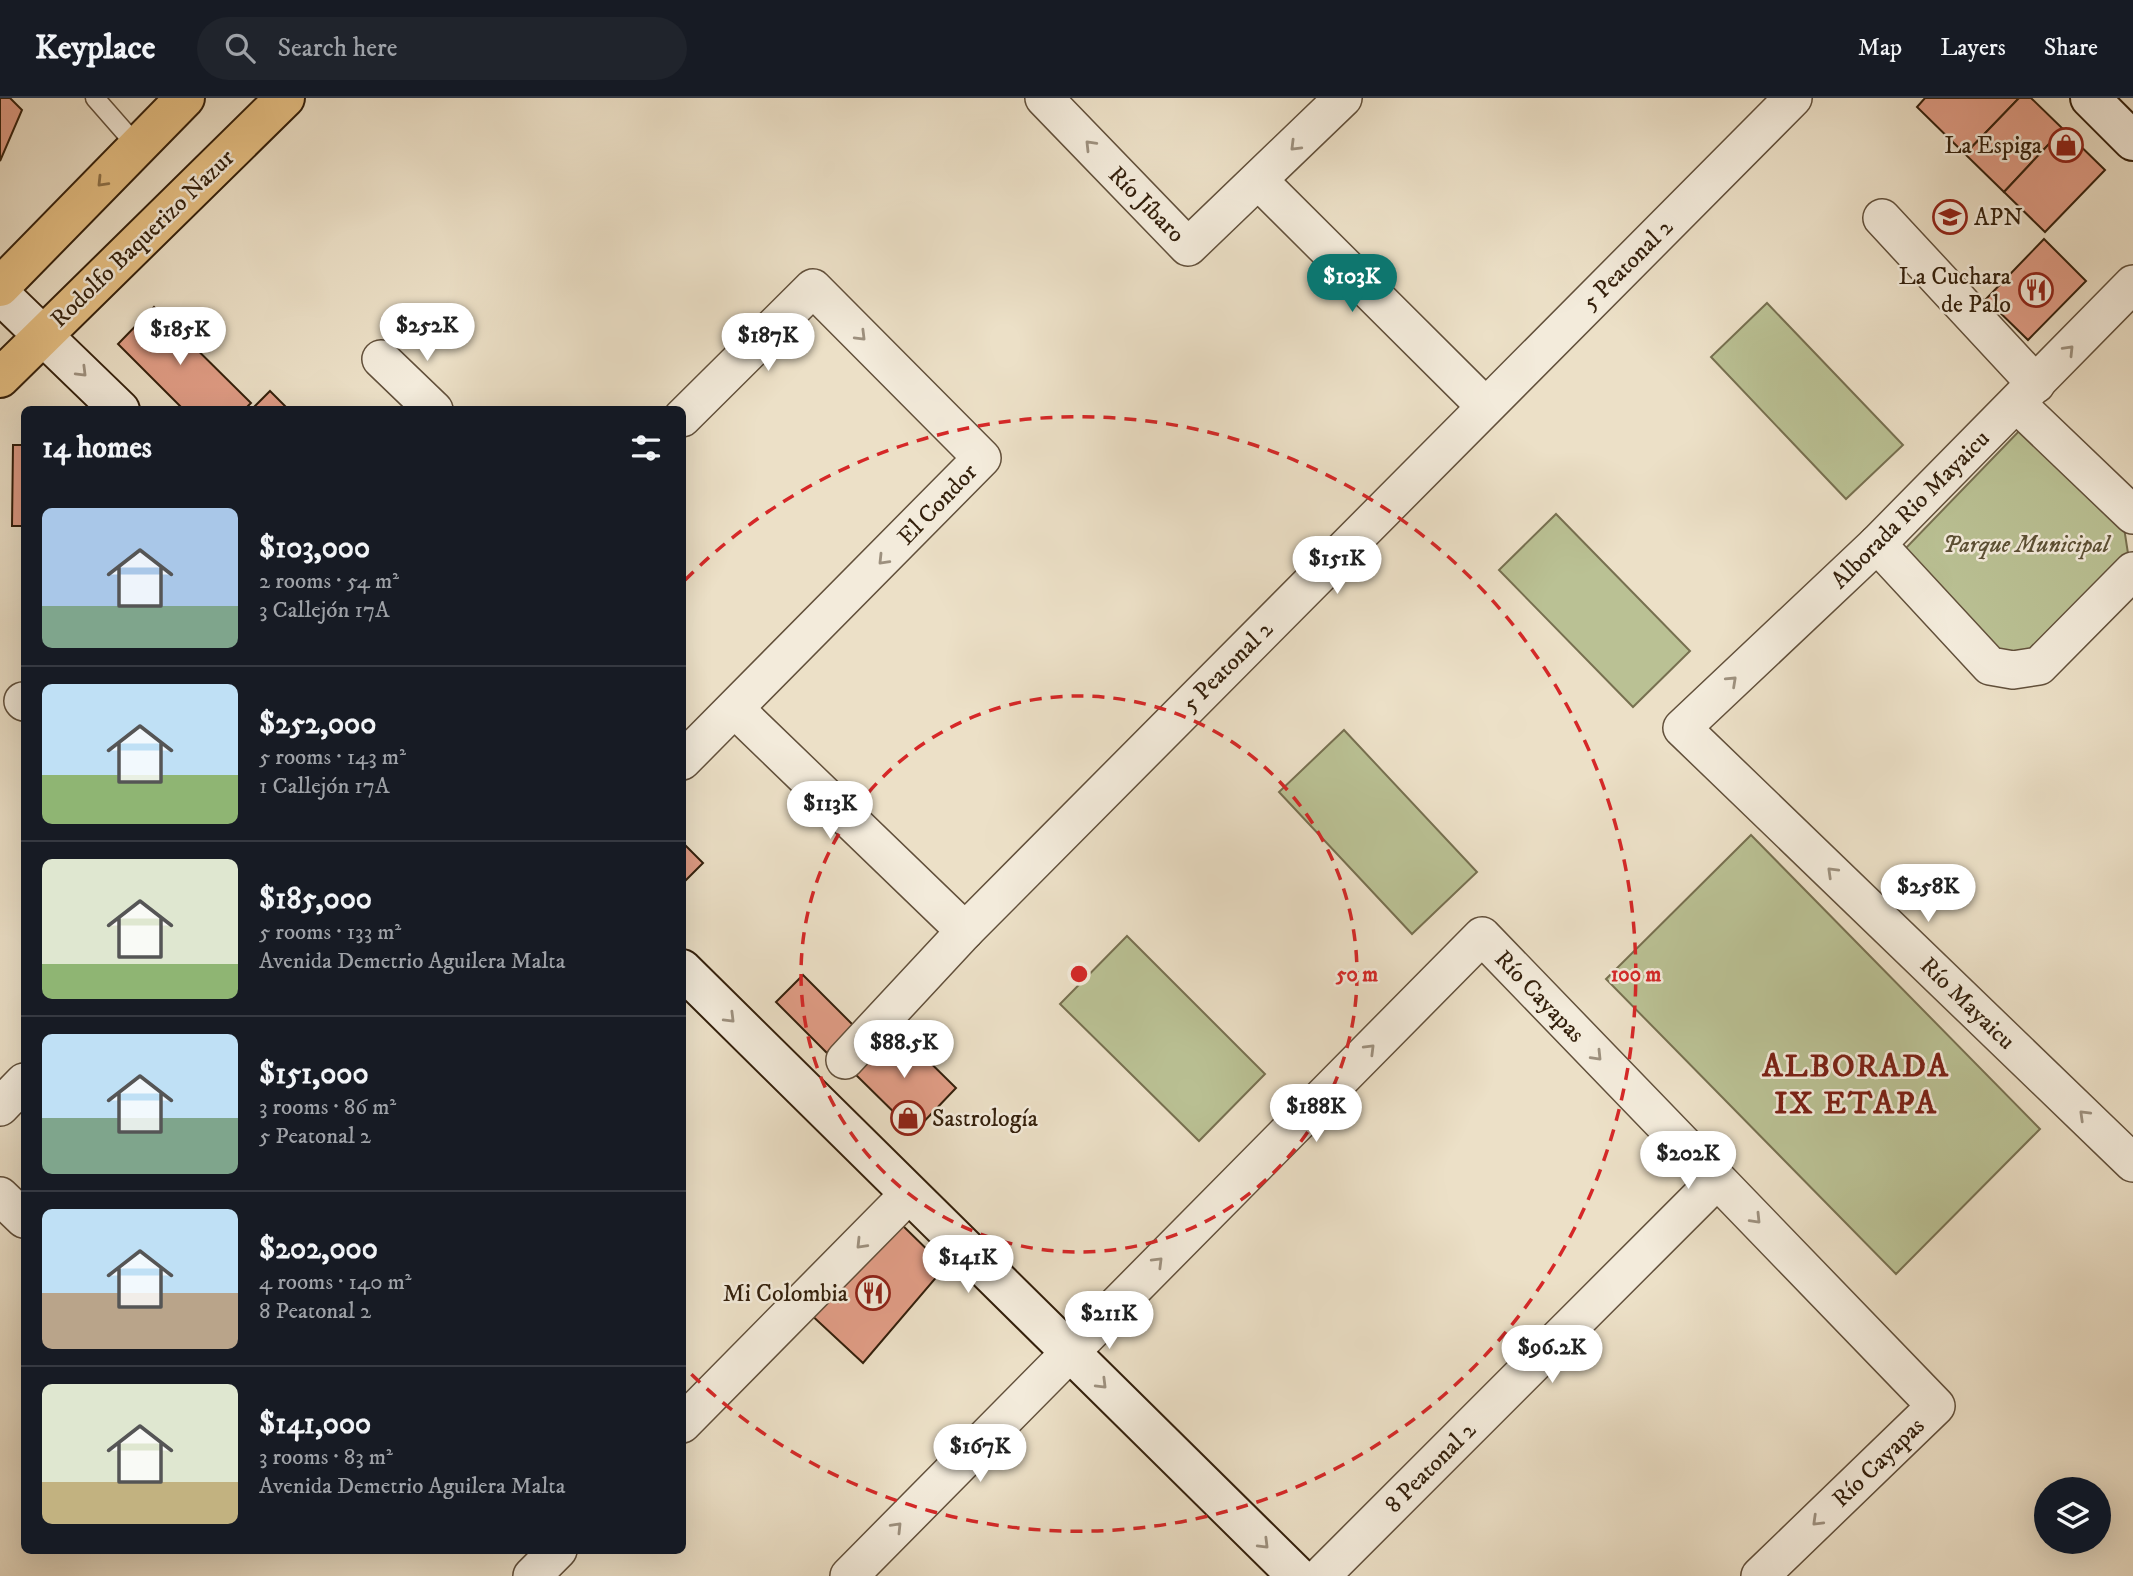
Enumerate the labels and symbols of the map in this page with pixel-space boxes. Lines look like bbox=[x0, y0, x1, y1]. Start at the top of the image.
shop icon: La Espiga bbox=[2047, 126, 2085, 164]
place label: La Espiga bbox=[1944, 131, 2043, 161]
one-way arrow bbox=[1290, 138, 1303, 151]
one-way arrow bbox=[1085, 140, 1098, 153]
street label: Rodolfo Baquerizo Nazur bbox=[45, 143, 241, 334]
street label: Río Jíbaro bbox=[1102, 160, 1191, 249]
one-way arrow bbox=[98, 173, 111, 186]
school or university icon: APN bbox=[1931, 198, 1969, 236]
place label: APN bbox=[1974, 203, 2023, 233]
street label: 5 Peatonal 2 bbox=[1576, 213, 1680, 317]
pin: $103K bbox=[1303, 254, 1401, 314]
place label: La Cuchara de Palo bbox=[1899, 262, 2012, 320]
restaurant icon: La Cuchara de Palo bbox=[2017, 271, 2055, 309]
pin: $252K bbox=[378, 303, 476, 363]
pin: $185K bbox=[131, 308, 229, 367]
pin: $187K bbox=[719, 314, 817, 373]
one-way arrow bbox=[853, 328, 865, 340]
one-way arrow bbox=[2060, 345, 2073, 358]
one-way arrow bbox=[74, 363, 87, 376]
street label: Alborada Rio Mayaicu bbox=[1825, 424, 1996, 595]
street label: El Condor bbox=[892, 458, 984, 552]
park label: Parque Municipal bbox=[1943, 530, 2112, 560]
pin: $151K bbox=[1288, 536, 1386, 596]
one-way arrow bbox=[878, 551, 891, 564]
street label: 5 Peatonal 2 bbox=[1176, 615, 1280, 719]
one-way arrow bbox=[1724, 677, 1737, 689]
pin: $113K bbox=[781, 782, 879, 841]
pin: $258K bbox=[1879, 864, 1977, 924]
one-way arrow bbox=[1827, 868, 1840, 881]
street label: Río Cayapas bbox=[1488, 944, 1591, 1049]
street label: Río Mayaicu bbox=[1913, 951, 2021, 1056]
centre of rings bbox=[1067, 962, 1091, 986]
text: 50 m bbox=[1335, 962, 1378, 988]
text: 100 m bbox=[1611, 962, 1661, 988]
one-way arrow bbox=[722, 1010, 735, 1023]
pin: $88.5K bbox=[847, 1020, 961, 1080]
one-way arrow bbox=[1362, 1044, 1375, 1057]
district label: ALBORADA IX ETAPA bbox=[1761, 1047, 1950, 1124]
one-way arrow bbox=[1589, 1048, 1602, 1061]
pin: $188K bbox=[1267, 1084, 1365, 1144]
shop icon: Sastrología bbox=[889, 1099, 927, 1137]
place label: Sastrología bbox=[932, 1104, 1039, 1134]
one-way arrow bbox=[2079, 1111, 2092, 1124]
pin: $202K bbox=[1639, 1132, 1737, 1191]
one-way arrow bbox=[1747, 1211, 1760, 1224]
one-way arrow bbox=[856, 1235, 869, 1248]
pin: $141K bbox=[919, 1236, 1017, 1295]
one-way arrow bbox=[1149, 1257, 1162, 1270]
restaurant icon: Mi Colombia bbox=[854, 1274, 892, 1312]
place label: Mi Colombia bbox=[723, 1279, 849, 1309]
pin: $211K bbox=[1060, 1292, 1158, 1351]
pin: $96.2K bbox=[1495, 1326, 1609, 1385]
one-way arrow bbox=[1093, 1376, 1106, 1389]
street label: Río Cayapas bbox=[1826, 1411, 1931, 1514]
street label: 8 Peatonal 2 bbox=[1379, 1416, 1483, 1520]
pin: $167K bbox=[931, 1424, 1029, 1484]
one-way arrow bbox=[1812, 1513, 1825, 1526]
one-way arrow bbox=[888, 1523, 901, 1536]
one-way arrow bbox=[1256, 1535, 1269, 1548]

